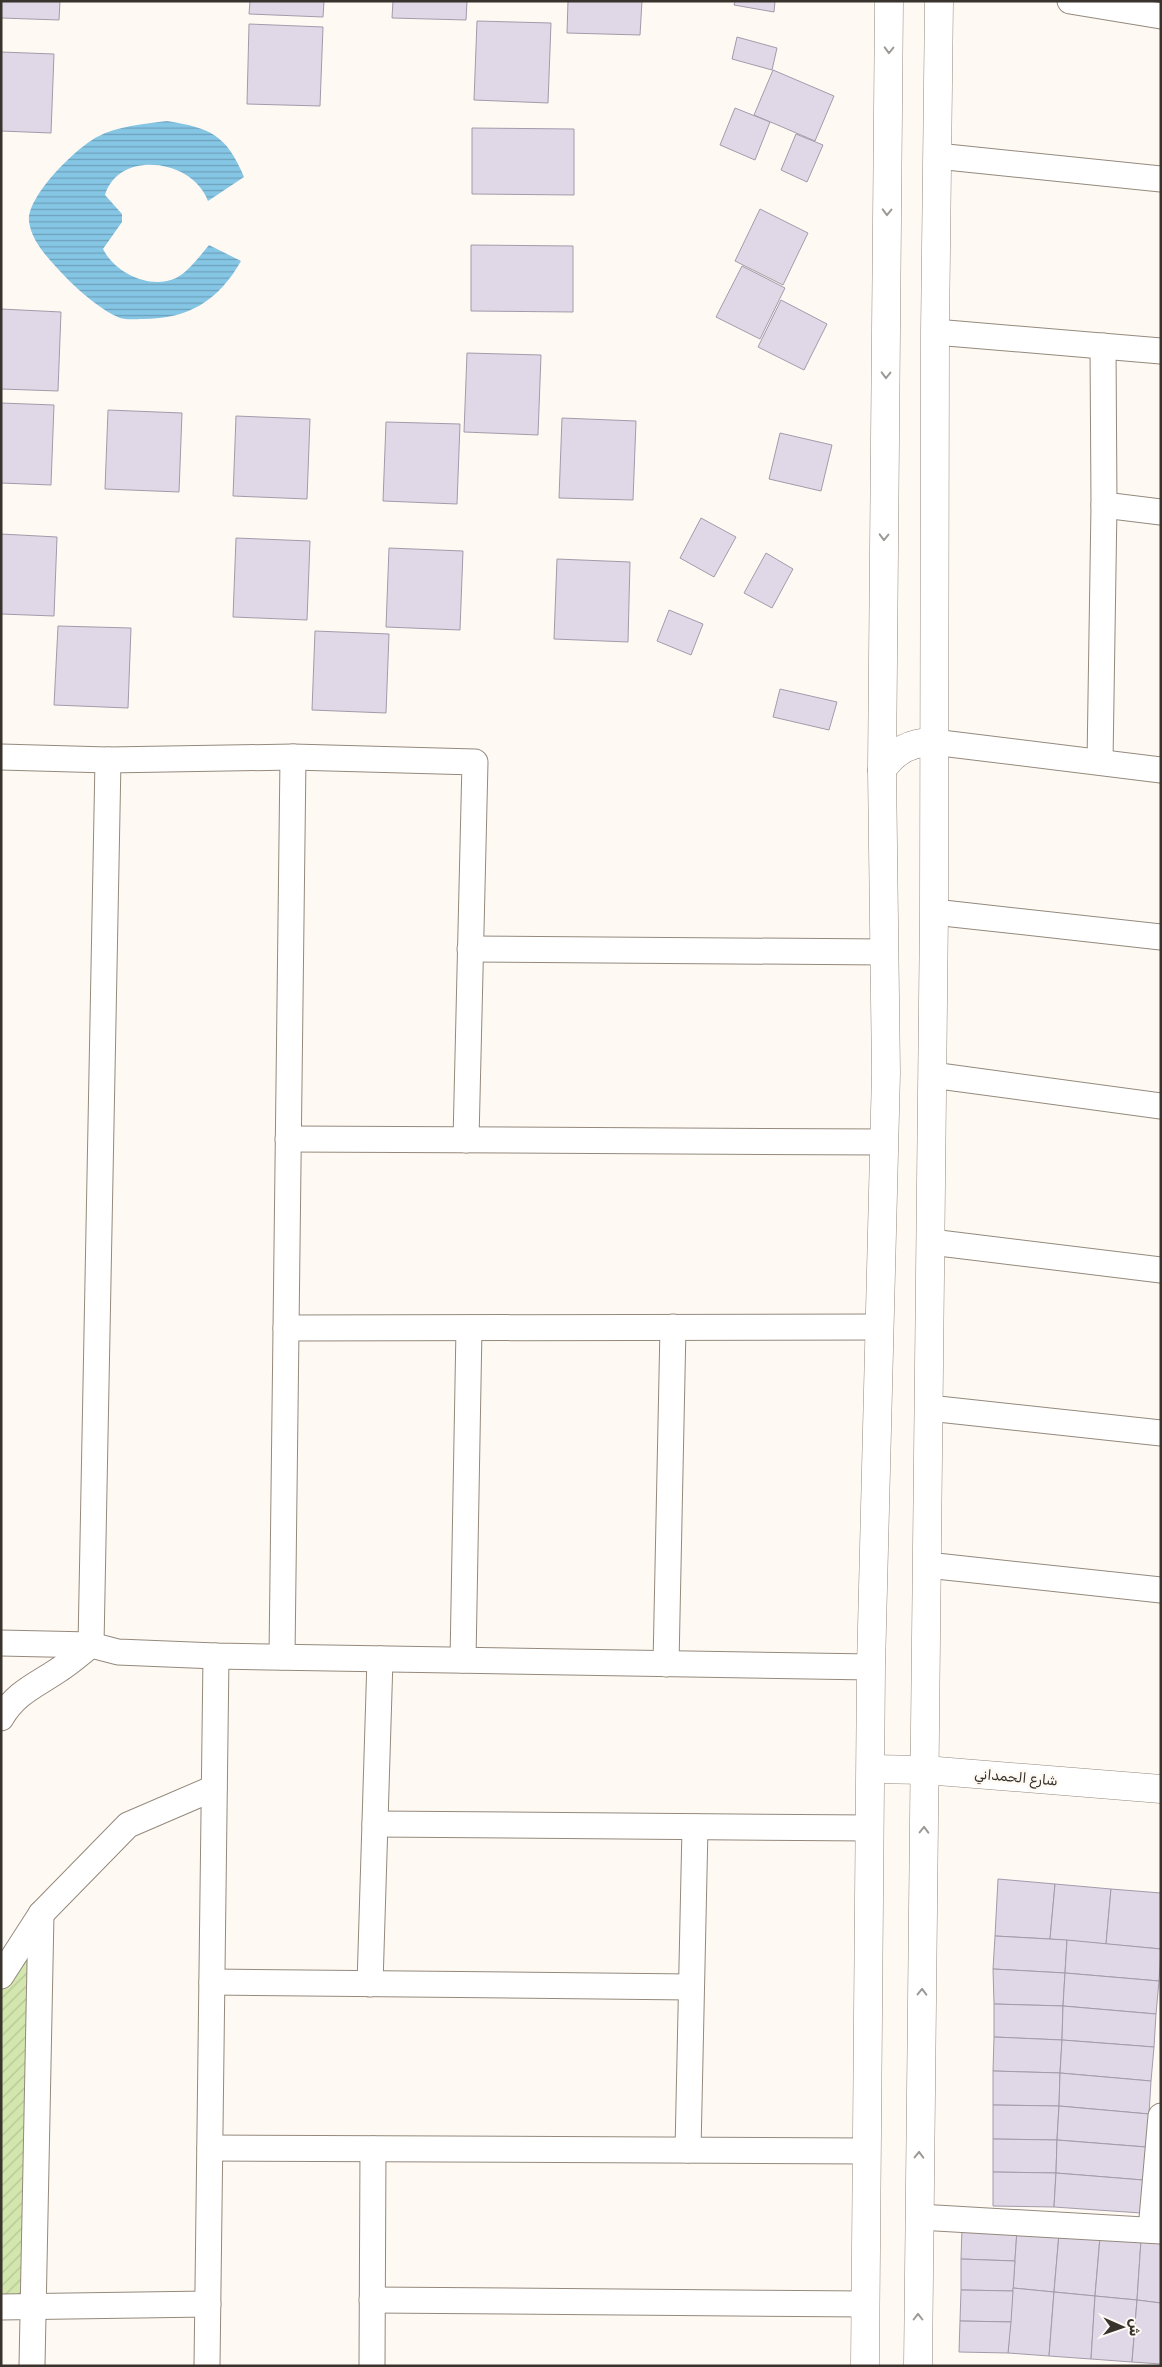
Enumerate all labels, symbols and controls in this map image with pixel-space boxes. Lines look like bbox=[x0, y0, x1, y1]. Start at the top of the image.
one-way arrow bbox=[884, 46, 894, 54]
one-way arrow bbox=[882, 209, 892, 217]
one-way arrow bbox=[881, 372, 891, 379]
one-way arrow bbox=[879, 534, 889, 542]
street label: شارع الحمداني bbox=[973, 1765, 1058, 1792]
one-way arrow bbox=[919, 1825, 929, 1833]
one-way arrow bbox=[917, 1988, 927, 1996]
one-way arrow bbox=[914, 2150, 925, 2158]
north arrow bbox=[1097, 2302, 1147, 2352]
one-way arrow bbox=[913, 2313, 923, 2320]
text: ش bbox=[1126, 2318, 1143, 2337]

